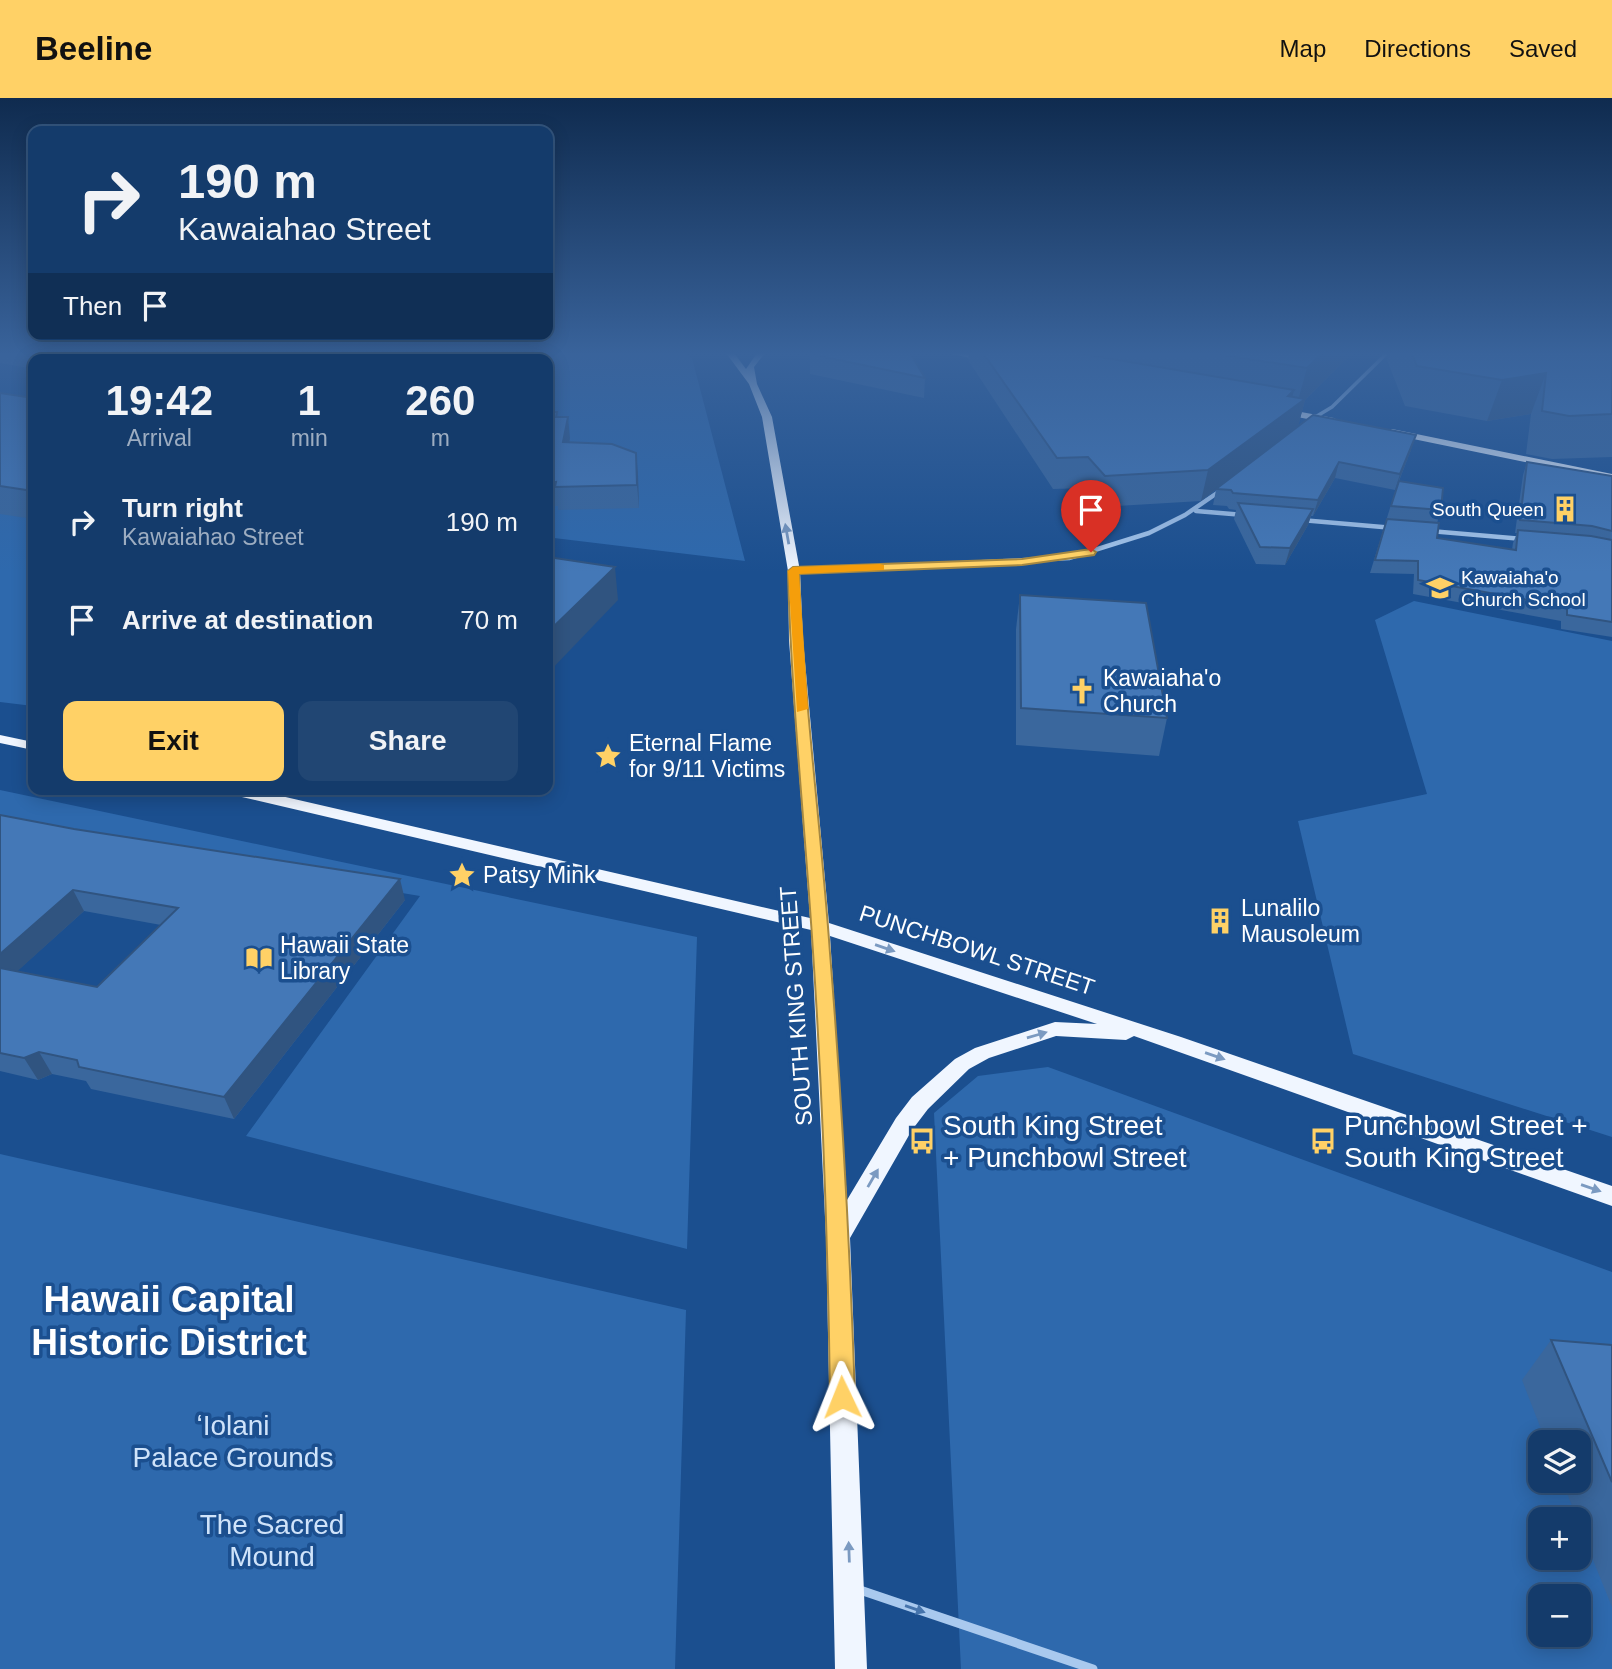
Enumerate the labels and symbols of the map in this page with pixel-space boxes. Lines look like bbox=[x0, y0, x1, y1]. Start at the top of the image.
pin bbox=[1061, 480, 1121, 552]
building icon: South Queen bbox=[1550, 494, 1580, 524]
place label: South Queen bbox=[1432, 499, 1544, 520]
one-way arrow bbox=[781, 523, 792, 545]
place label: Kawaiaha'o Church School bbox=[1461, 567, 1586, 610]
school or university icon: Kawaiaha'o Church School bbox=[1425, 573, 1455, 603]
place label: Kawaiaha'o Church bbox=[1103, 665, 1221, 717]
church icon: Kawaiaha'o Church bbox=[1067, 676, 1097, 706]
place label: Eternal Flame for 9/11 Victims bbox=[629, 730, 785, 782]
place icon: Eternal Flame for 9/11 Victims bbox=[593, 741, 623, 771]
place icon: Patsy Mink bbox=[447, 860, 477, 890]
place label: Patsy Mink bbox=[483, 862, 596, 888]
street label: SOUTH KING STREET bbox=[775, 885, 817, 1127]
place label: Lunalilo Mausoleum bbox=[1241, 895, 1360, 947]
street label: PUNCHBOWL STREET bbox=[856, 900, 1098, 1000]
building icon: Lunalilo Mausoleum bbox=[1205, 906, 1235, 936]
place label: Hawaii State Library bbox=[280, 932, 409, 984]
library icon: Hawaii State Library bbox=[244, 943, 274, 973]
one-way arrow bbox=[875, 943, 896, 954]
one-way arrow bbox=[1027, 1029, 1048, 1039]
one-way arrow bbox=[1204, 1051, 1225, 1062]
place label: South King Street + Punchbowl Street bbox=[943, 1110, 1187, 1173]
place label: Punchbowl Street + South King Street bbox=[1344, 1110, 1588, 1173]
bus stop icon: South King Street + Punchbowl Street bbox=[907, 1126, 937, 1156]
bus stop icon: Punchbowl Street + South King Street bbox=[1308, 1126, 1338, 1156]
one-way arrow bbox=[866, 1169, 879, 1188]
one-way arrow bbox=[1580, 1183, 1601, 1194]
district label: Hawaii Capital Historic District bbox=[31, 1279, 307, 1363]
position arrow bbox=[805, 1360, 879, 1434]
park label: ʻIolani Palace Grounds bbox=[133, 1410, 333, 1473]
park label: The Sacred Mound bbox=[200, 1509, 344, 1572]
one-way arrow bbox=[843, 1541, 854, 1563]
one-way arrow bbox=[904, 1604, 925, 1615]

